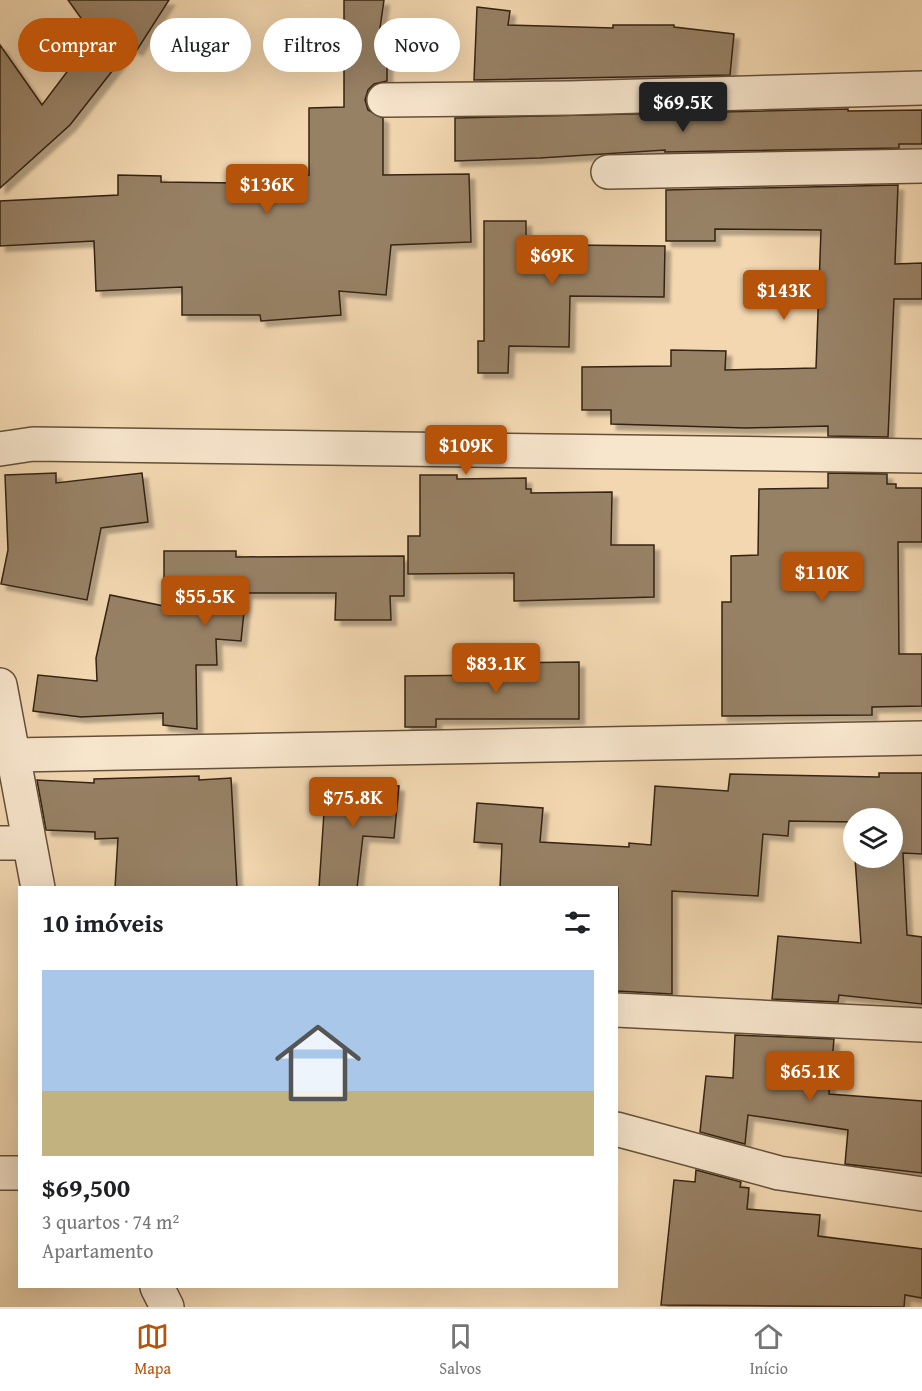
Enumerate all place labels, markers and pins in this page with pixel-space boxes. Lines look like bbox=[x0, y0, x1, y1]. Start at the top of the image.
pin: $69.5K bbox=[634, 82, 732, 133]
pin: $136K bbox=[225, 164, 309, 215]
pin: $69K bbox=[516, 235, 588, 286]
pin: $143K bbox=[742, 270, 826, 321]
pin: $109K bbox=[424, 425, 508, 476]
pin: $110K bbox=[780, 552, 864, 603]
pin: $55.5K bbox=[156, 576, 254, 627]
pin: $83.1K bbox=[447, 643, 545, 694]
pin: $75.8K bbox=[304, 777, 402, 828]
pin: $65.1K bbox=[761, 1051, 859, 1102]

